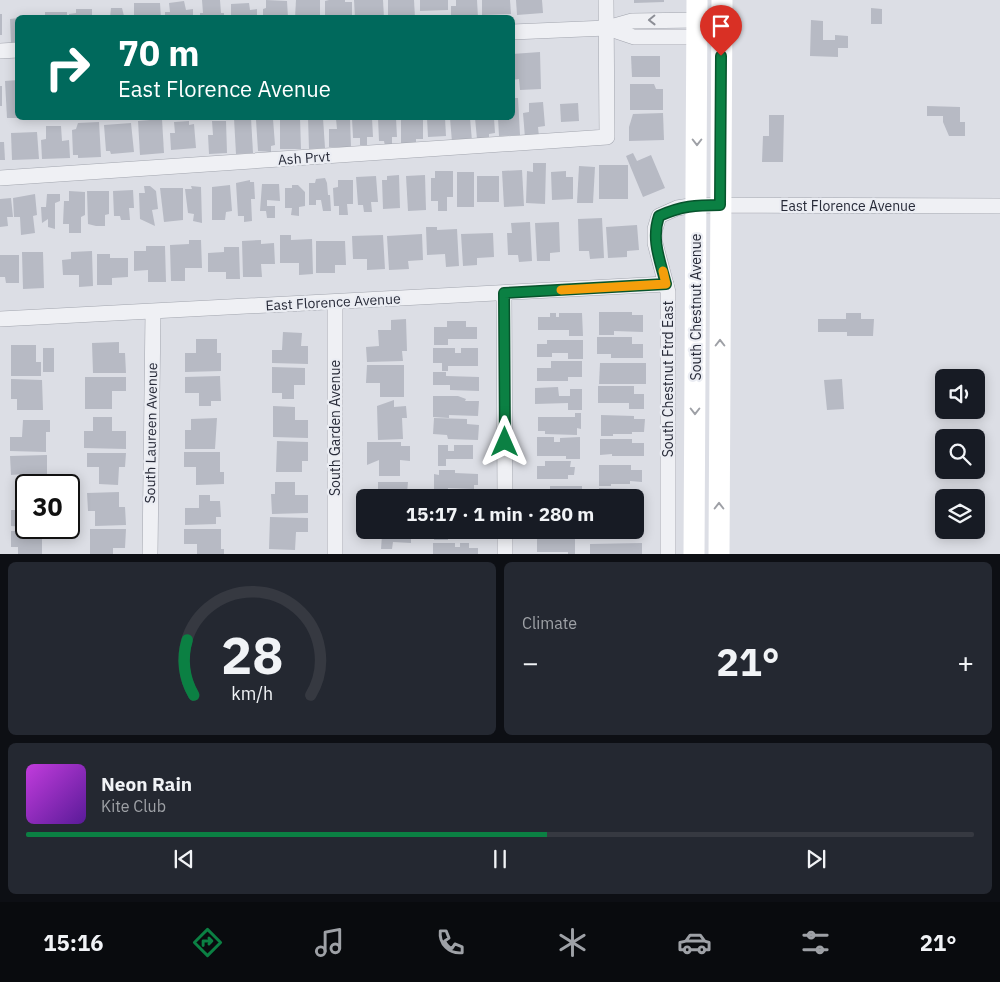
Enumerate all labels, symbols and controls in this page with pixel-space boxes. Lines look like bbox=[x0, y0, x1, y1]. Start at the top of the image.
pin bbox=[700, 5, 742, 56]
icon: arrive bbox=[707, 12, 735, 40]
one-way arrow bbox=[647, 15, 655, 26]
text: 70 m bbox=[118, 30, 200, 76]
icon: right bbox=[35, 35, 100, 100]
text: East Florence Avenue bbox=[118, 74, 331, 103]
one-way arrow bbox=[692, 138, 702, 146]
street label: Ash Prvt bbox=[277, 147, 331, 169]
street label: East Florence Avenue bbox=[780, 197, 916, 215]
street label: South Chestnut Avenue bbox=[687, 233, 705, 380]
street label: East Florence Avenue bbox=[265, 289, 401, 315]
street label: South Chestnut Ftrd East bbox=[659, 301, 677, 457]
one-way arrow bbox=[715, 339, 725, 347]
street label: South Garden Avenue bbox=[326, 360, 344, 496]
street label: South Laureen Avenue bbox=[141, 362, 161, 504]
map controls bbox=[935, 369, 985, 539]
button: sound bbox=[935, 369, 985, 419]
one-way arrow bbox=[690, 408, 700, 415]
position arrow bbox=[478, 415, 530, 467]
button: search bbox=[935, 429, 985, 479]
speed limit sign: 30 bbox=[15, 474, 80, 539]
button: layers bbox=[935, 489, 985, 539]
text: 15:17 · 1 min · 280 m bbox=[406, 502, 594, 526]
one-way arrow bbox=[714, 502, 724, 510]
text: Climate bbox=[522, 613, 577, 633]
text: 28 bbox=[221, 621, 283, 688]
text: 21° bbox=[716, 637, 780, 686]
text: − bbox=[522, 644, 539, 681]
text: + bbox=[957, 644, 974, 681]
text: km/h bbox=[231, 682, 273, 705]
text: Neon Rain bbox=[101, 772, 192, 796]
text: Kite Club bbox=[101, 796, 166, 816]
icon: previous bbox=[170, 845, 198, 873]
icon: pause bbox=[486, 845, 514, 873]
icon: next bbox=[802, 845, 830, 873]
icon: directions bbox=[190, 925, 225, 960]
icon: music bbox=[312, 925, 347, 960]
icon: phone bbox=[433, 925, 468, 960]
icon: climate bbox=[555, 925, 590, 960]
icon: car bbox=[677, 925, 712, 960]
icon: filters bbox=[798, 925, 833, 960]
text: 15:16 bbox=[43, 928, 103, 957]
text: 21° bbox=[920, 928, 957, 957]

